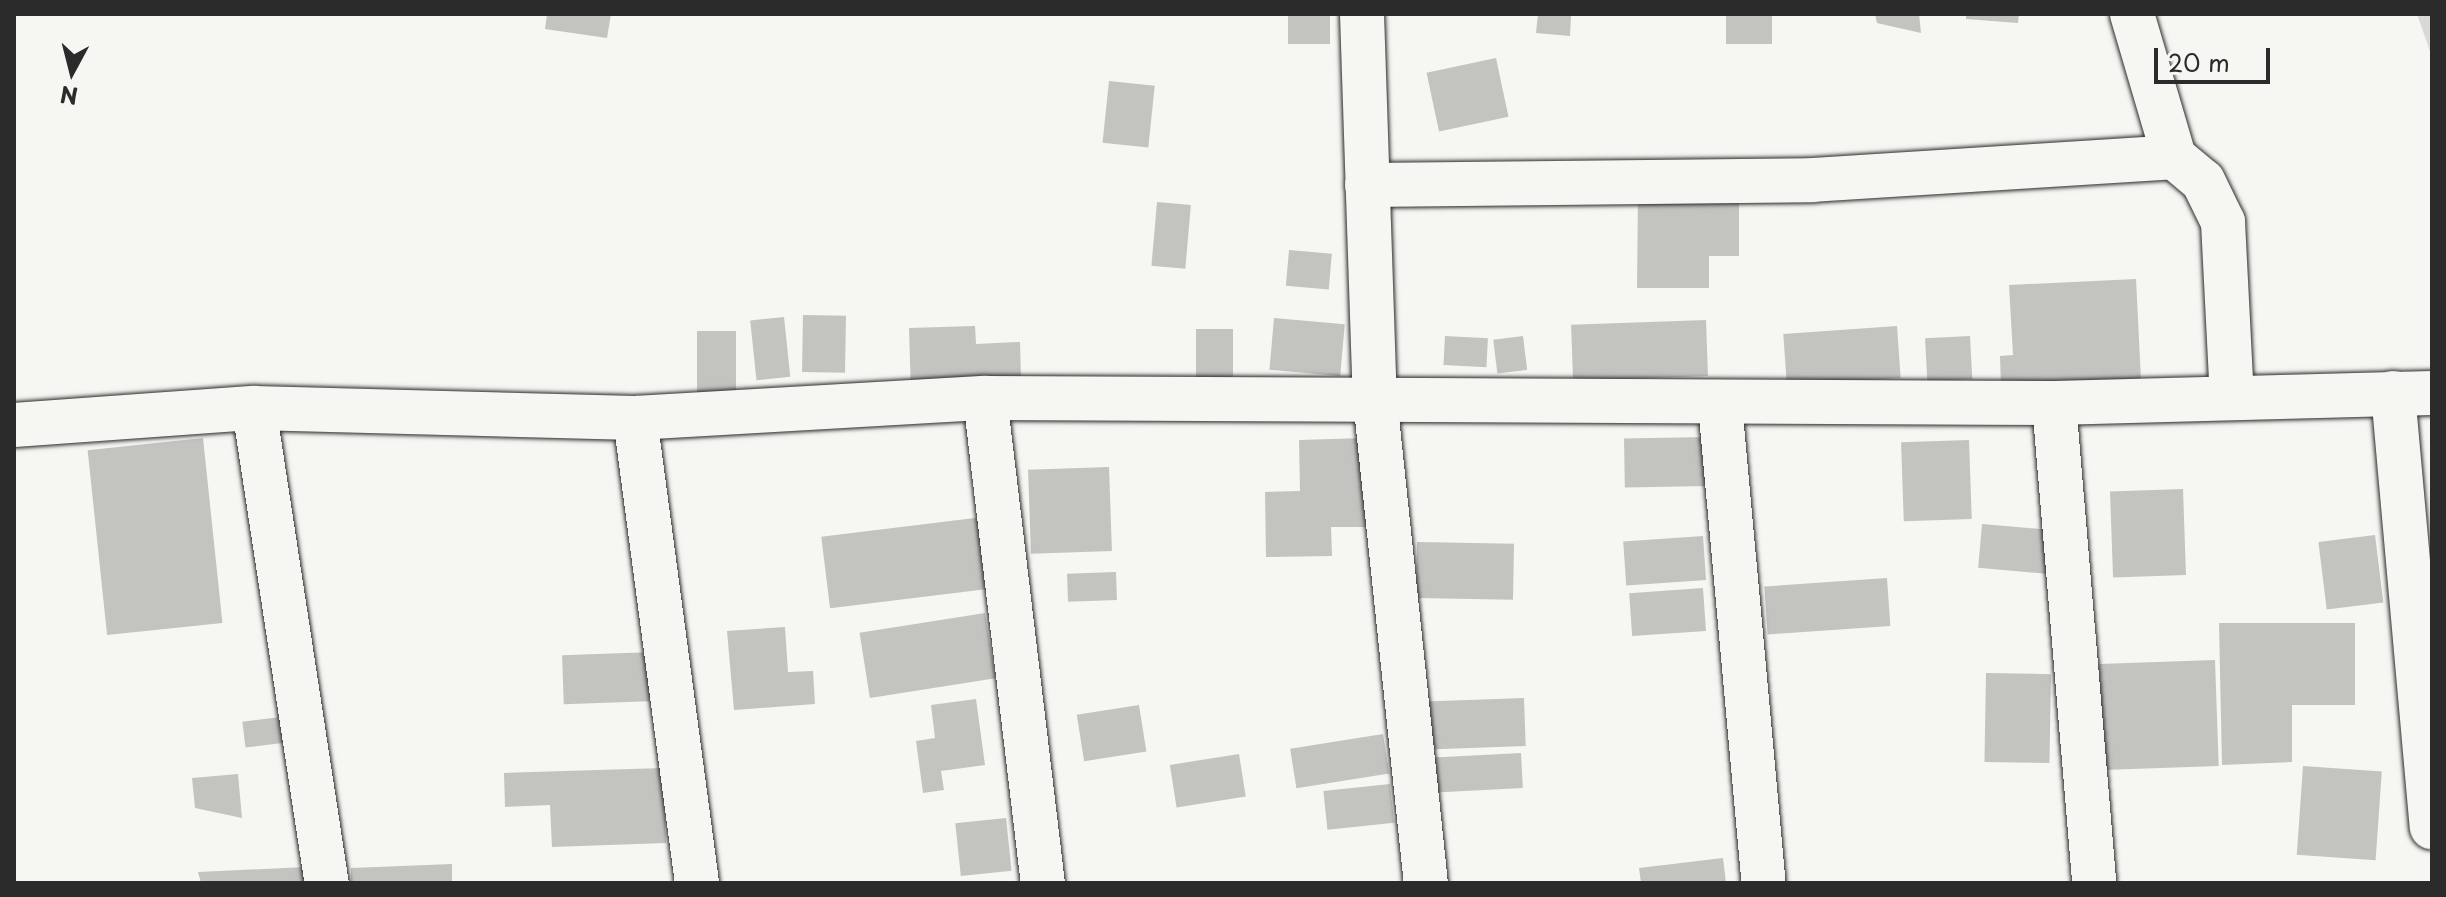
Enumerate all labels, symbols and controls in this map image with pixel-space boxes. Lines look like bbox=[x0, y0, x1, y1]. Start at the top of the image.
north arrow bbox=[32, 32, 112, 112]
scale bar bbox=[2158, 32, 2274, 82]
text: 20 m bbox=[2168, 44, 2230, 80]
text: N bbox=[58, 79, 80, 114]

